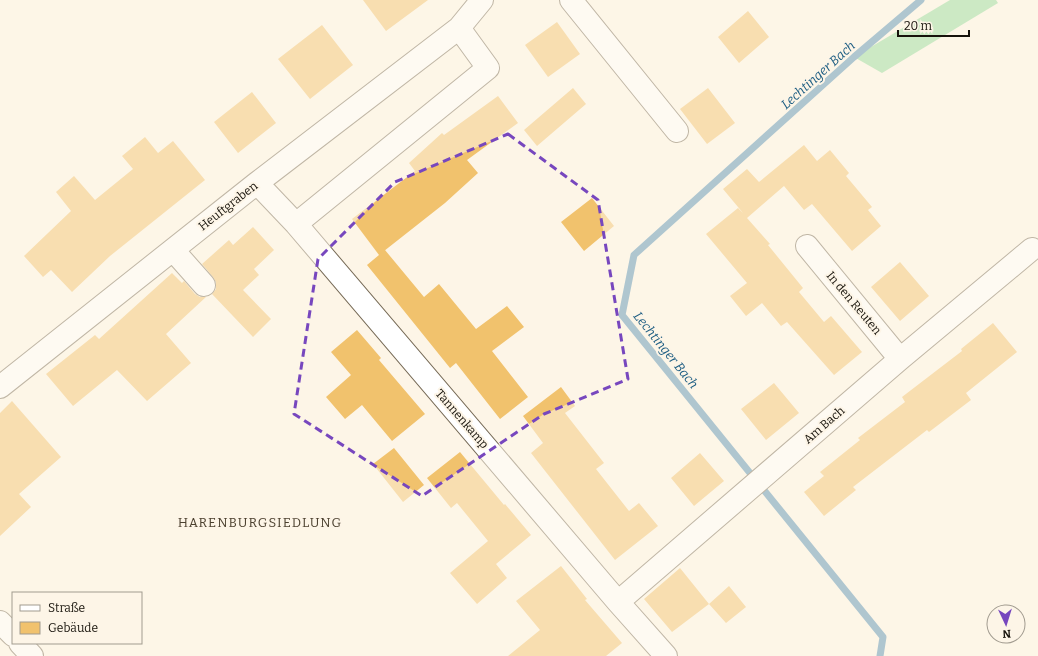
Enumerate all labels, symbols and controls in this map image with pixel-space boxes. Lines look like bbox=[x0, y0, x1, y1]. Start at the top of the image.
scale bar bbox=[898, 12, 969, 38]
text: 20 m bbox=[904, 19, 933, 33]
water label: Lechtinger Bach bbox=[778, 38, 858, 112]
street label: Heuftgraben bbox=[196, 178, 261, 233]
street label: In den Reuten bbox=[824, 269, 885, 338]
water label: Lechtinger Bach bbox=[631, 309, 701, 391]
street label: Tannenkamp bbox=[432, 387, 492, 451]
street label: Am Bach bbox=[801, 403, 848, 447]
district label: HARENBURGSIEDLUNG bbox=[178, 515, 342, 530]
legend bbox=[12, 592, 142, 644]
text: Straße bbox=[48, 601, 85, 615]
north arrow bbox=[986, 604, 1026, 644]
text: Gebäude bbox=[48, 621, 98, 635]
text: N bbox=[1001, 627, 1011, 640]

